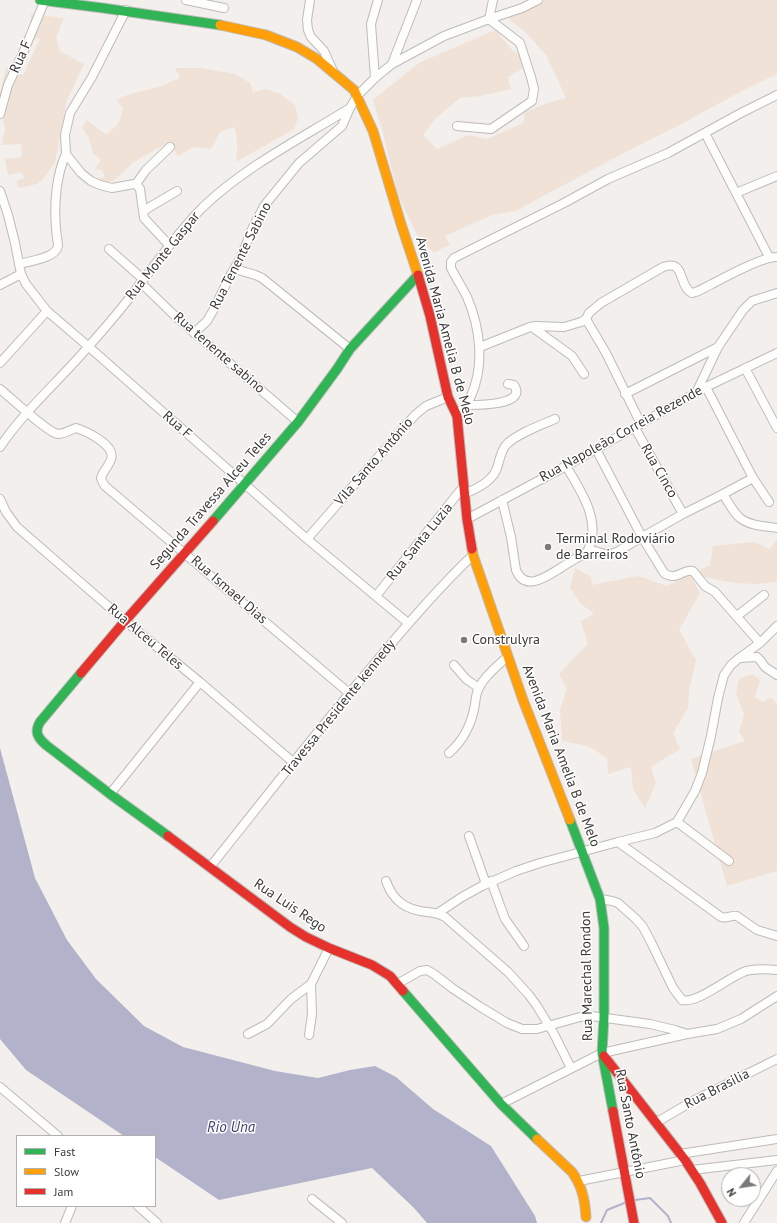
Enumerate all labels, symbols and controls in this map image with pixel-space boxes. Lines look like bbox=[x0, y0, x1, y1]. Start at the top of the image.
street label: Rua F bbox=[6, 38, 36, 76]
street label: Rua Tenente Sabino bbox=[207, 200, 275, 312]
street label: Rua Monte Gaspar bbox=[122, 208, 204, 304]
street label: Avenida Maria Amelia B de Melo bbox=[412, 235, 478, 427]
street label: Rua tenente sabino bbox=[170, 309, 268, 397]
street label: Rua Napoleão Correia Rezende bbox=[537, 382, 705, 486]
street label: Rua F bbox=[159, 408, 195, 442]
street label: Vila Santo Antônio bbox=[331, 415, 417, 509]
street label: Segunda Travessa Alceu Teles bbox=[147, 429, 275, 573]
street label: Rua Cinco bbox=[637, 441, 681, 501]
street label: Rua Santa Luzia bbox=[383, 500, 457, 584]
place label: Terminal Rodoviário de Barreiros bbox=[556, 531, 675, 564]
marker: Terminal Rodoviário de Barreiros bbox=[543, 542, 553, 552]
street label: Rua Ismael Dias bbox=[187, 552, 271, 628]
street label: Rua Alceu Teles bbox=[104, 601, 186, 673]
place label: Construlyra bbox=[472, 632, 540, 648]
marker: Construlyra bbox=[459, 635, 469, 645]
street label: Travessa Presidente kennedy bbox=[279, 636, 399, 780]
street label: Avenida Maria Amelia B de Melo bbox=[518, 663, 604, 849]
street label: Rua Luis Rego bbox=[251, 876, 329, 936]
street label: Rua Marechal Rondon bbox=[577, 911, 597, 1041]
street label: Rua Brasilia bbox=[682, 1065, 752, 1113]
street label: Rua Santo Antônio bbox=[611, 1068, 649, 1180]
water label: Rio Una bbox=[207, 1119, 255, 1137]
legend bbox=[16, 1135, 156, 1207]
text: Fast bbox=[54, 1144, 75, 1159]
text: Slow bbox=[54, 1164, 79, 1179]
north arrow bbox=[721, 1167, 761, 1207]
text: Jam bbox=[54, 1184, 73, 1199]
text: N bbox=[724, 1186, 739, 1199]

